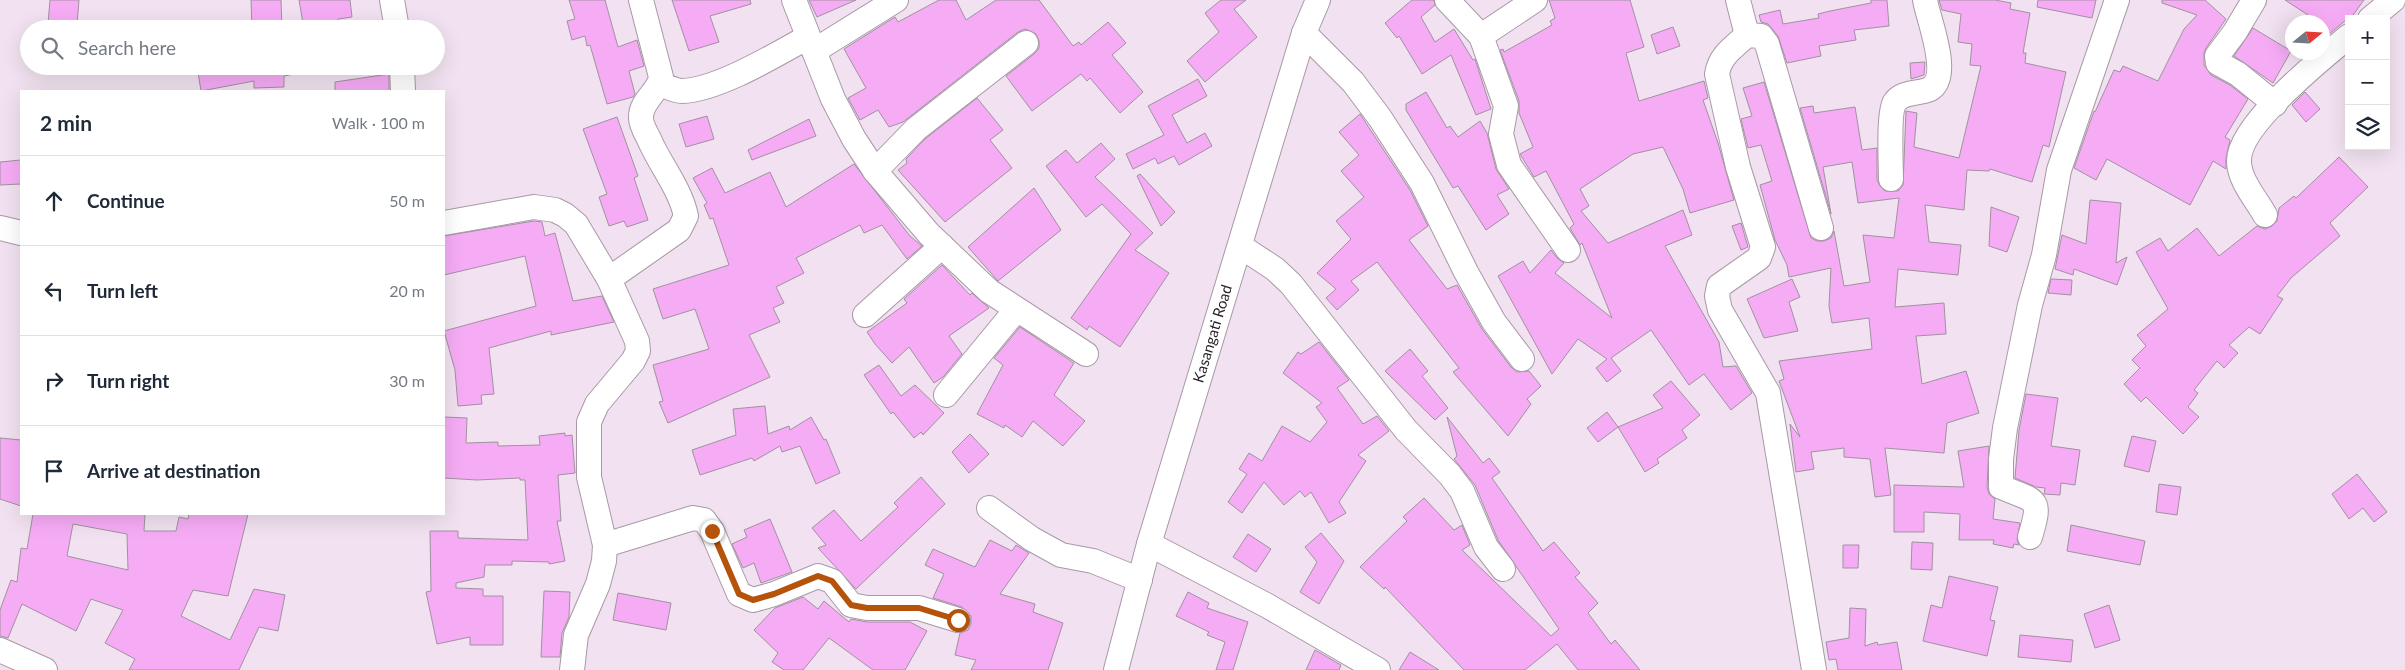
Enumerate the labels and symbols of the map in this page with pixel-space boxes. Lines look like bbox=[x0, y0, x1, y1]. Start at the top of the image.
north arrow bbox=[2285, 15, 2330, 60]
street label: Kasangati Road bbox=[1189, 282, 1235, 385]
route end bbox=[701, 520, 724, 543]
route start bbox=[947, 609, 970, 632]

